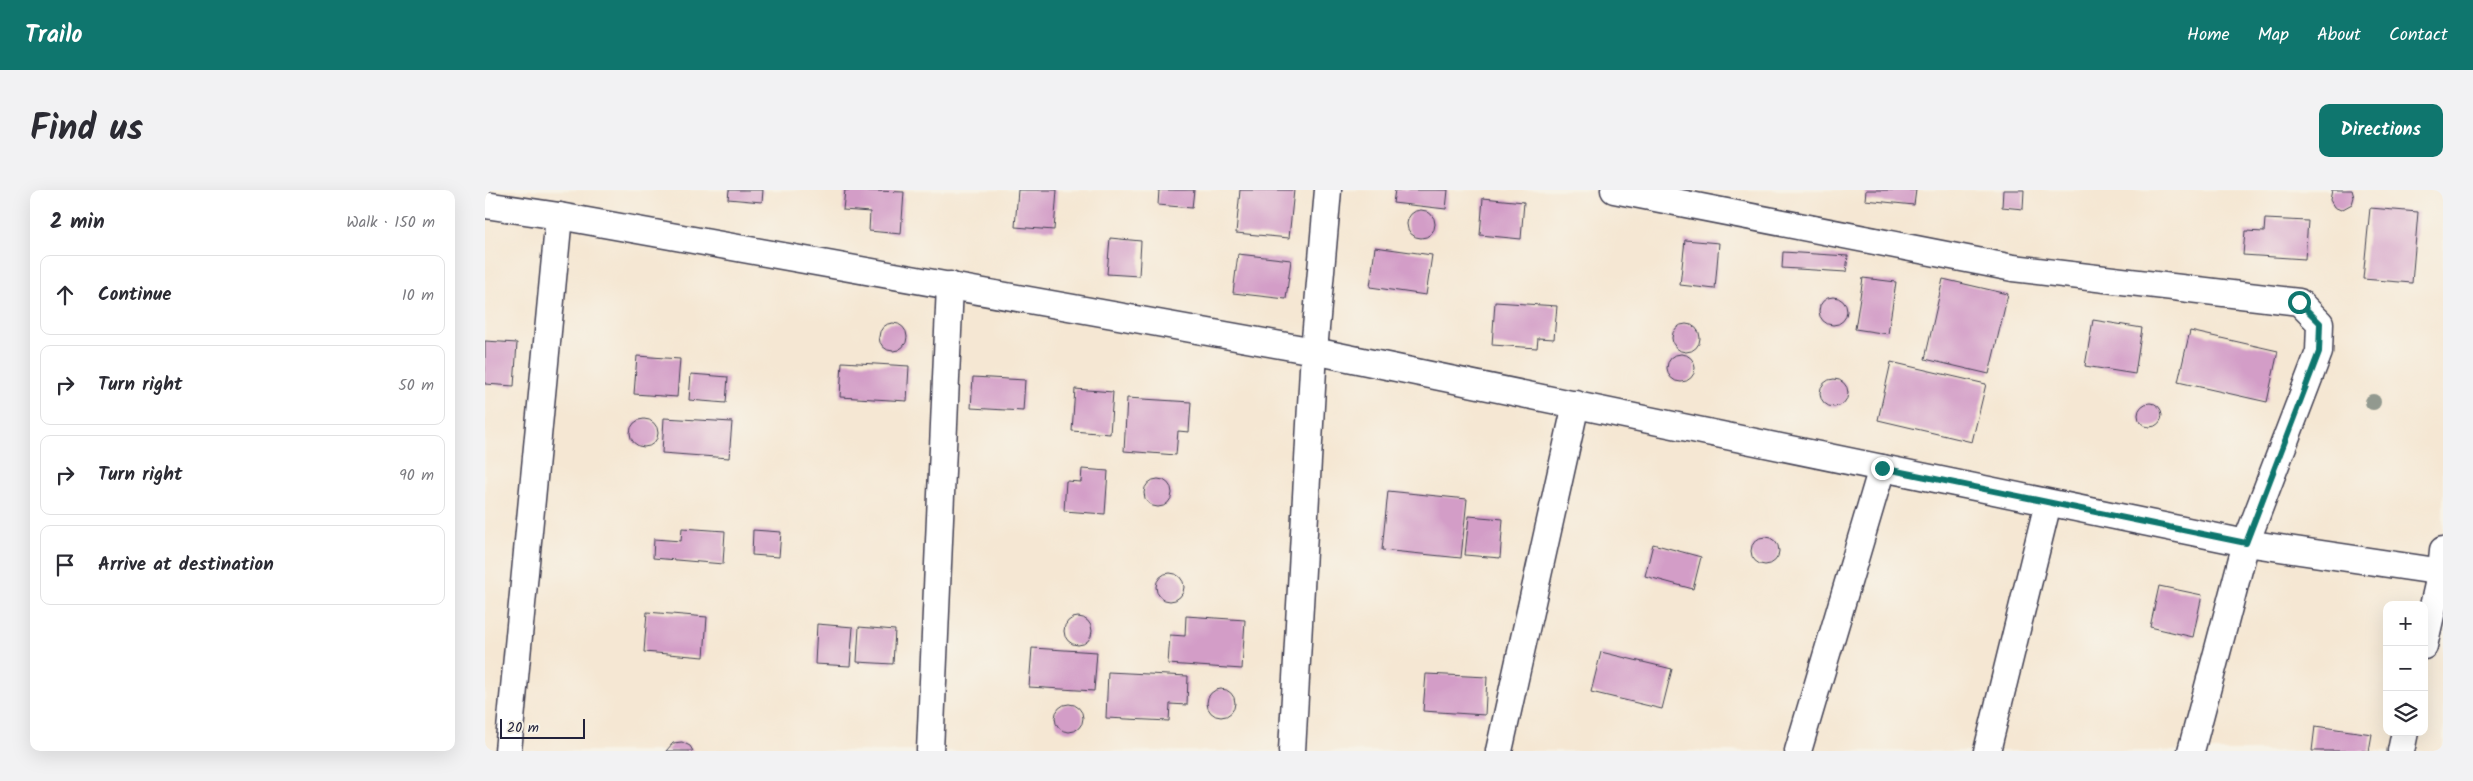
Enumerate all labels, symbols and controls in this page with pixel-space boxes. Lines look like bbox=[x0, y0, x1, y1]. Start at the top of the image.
text: Trailo bbox=[25, 16, 83, 55]
text: Home bbox=[2187, 21, 2230, 50]
text: Map bbox=[2258, 21, 2289, 50]
text: About bbox=[2317, 21, 2361, 50]
text: Contact bbox=[2389, 21, 2448, 50]
text: Find us bbox=[30, 102, 143, 158]
button: Directions bbox=[2319, 104, 2443, 157]
text: 2 min bbox=[50, 206, 105, 239]
text: Walk · 150 m bbox=[346, 210, 435, 235]
text: Continue bbox=[98, 280, 171, 310]
icon: ahead bbox=[51, 281, 79, 309]
text: 10 m bbox=[402, 283, 434, 308]
route start bbox=[2288, 291, 2311, 314]
text: Turn right bbox=[98, 370, 183, 400]
icon: right bbox=[51, 371, 79, 399]
text: 50 m bbox=[398, 373, 434, 398]
route end bbox=[1871, 457, 1894, 480]
text: Turn right bbox=[98, 460, 183, 490]
icon: right bbox=[51, 461, 79, 489]
text: 90 m bbox=[399, 463, 434, 488]
text: Arrive at destination bbox=[98, 550, 274, 580]
icon: arrive bbox=[51, 551, 79, 579]
map controls bbox=[2383, 601, 2428, 736]
button: + bbox=[2383, 601, 2428, 646]
button: − bbox=[2383, 646, 2428, 691]
button: layers bbox=[2383, 691, 2428, 736]
scale bar bbox=[500, 716, 585, 739]
text: 20 m bbox=[507, 717, 539, 739]

